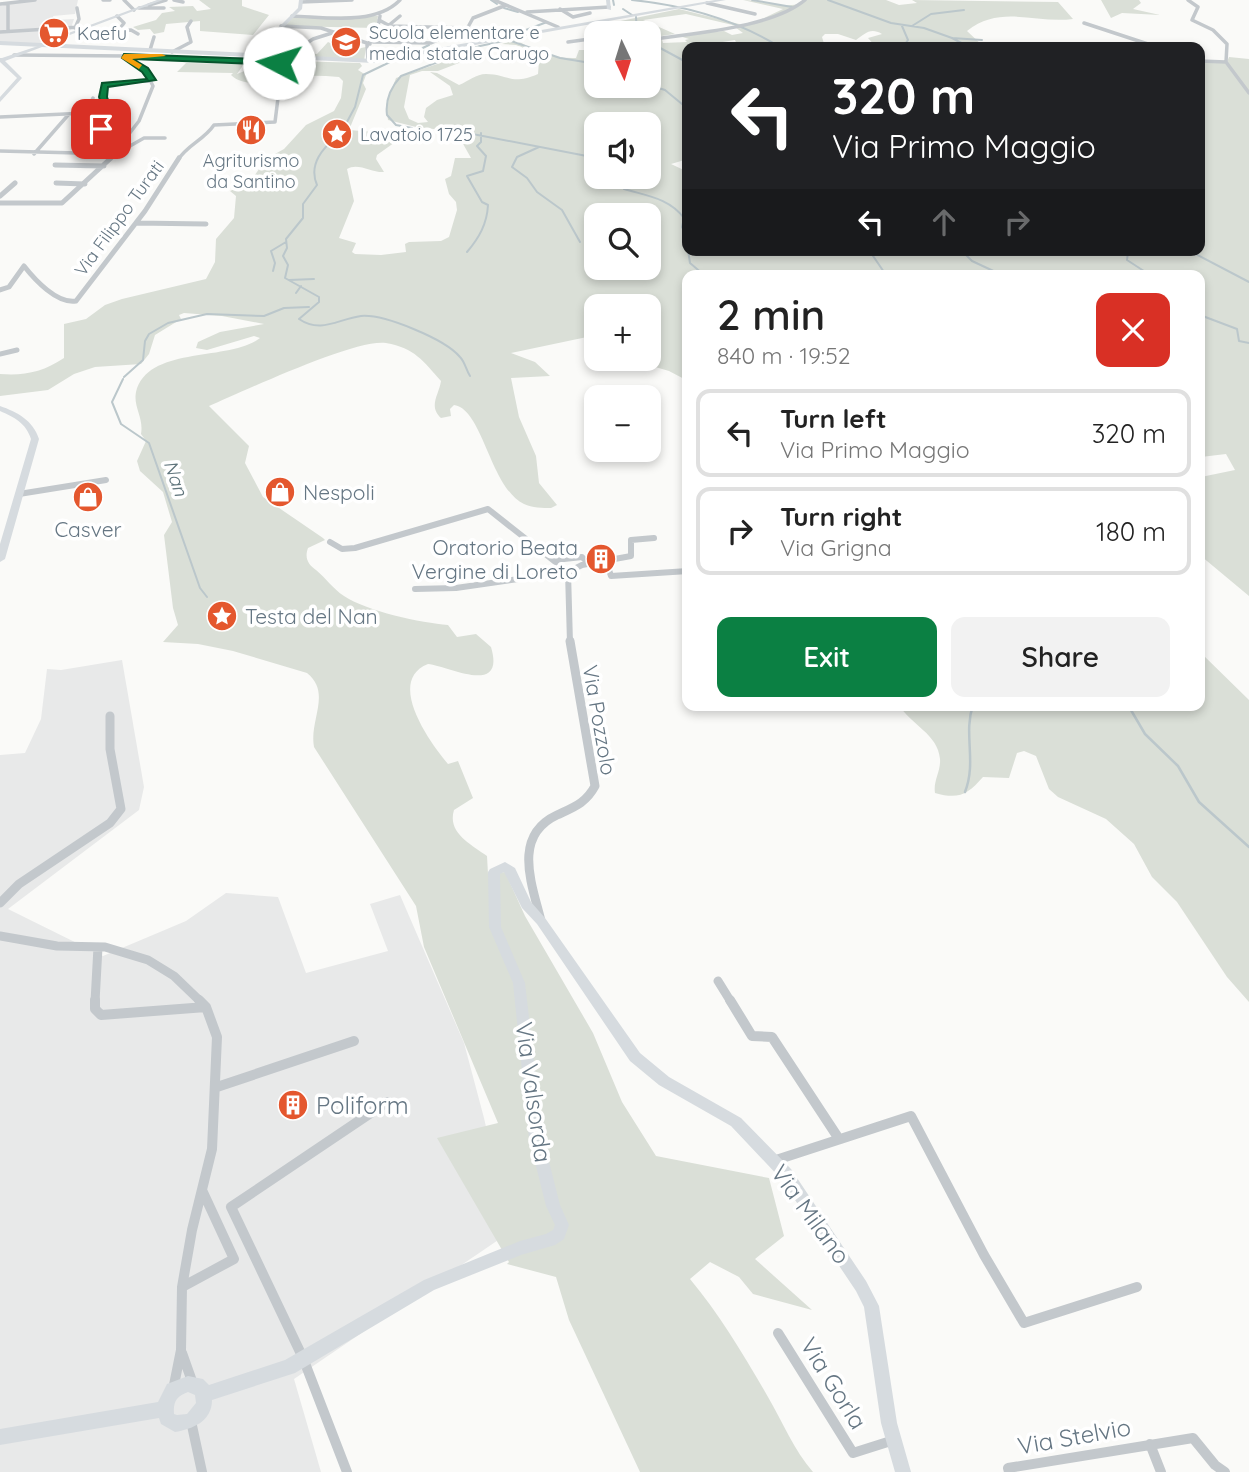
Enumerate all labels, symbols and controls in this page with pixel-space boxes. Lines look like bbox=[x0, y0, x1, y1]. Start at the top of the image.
supermarket icon: Kaefu bbox=[37, 16, 71, 50]
place label: Scuola elementare e media statale Carugo bbox=[369, 21, 549, 65]
north arrow bbox=[584, 21, 662, 98]
map controls bbox=[584, 21, 661, 462]
place label: Kaefu bbox=[77, 22, 127, 45]
school or university icon: Scuola elementare e media statale Carugo bbox=[329, 25, 363, 59]
position arrow bbox=[242, 26, 316, 100]
text: 320 m bbox=[832, 65, 975, 126]
icon: left bbox=[717, 70, 808, 161]
pin bbox=[71, 99, 131, 159]
icon: arrive bbox=[82, 110, 120, 148]
button: sound bbox=[584, 112, 661, 189]
restaurant icon: Agriturismo da Santino bbox=[234, 113, 268, 147]
place icon: Lavatoio 1725 bbox=[320, 117, 354, 151]
place label: Lavatoio 1725 bbox=[360, 123, 473, 146]
text: Via Primo Maggio bbox=[832, 126, 1096, 166]
place label: Agriturismo da Santino bbox=[203, 149, 299, 193]
street label: Via Filippo Turati bbox=[69, 155, 169, 281]
button: search bbox=[584, 203, 661, 280]
icon: left bbox=[852, 203, 890, 241]
icon: ahead bbox=[925, 203, 963, 241]
icon: right bbox=[998, 203, 1036, 241]
text: 2 min bbox=[717, 288, 825, 341]
button: close bbox=[1096, 293, 1170, 367]
button: + bbox=[584, 294, 661, 371]
text: 840 m · 19:52 bbox=[717, 341, 850, 370]
button: − bbox=[584, 385, 661, 462]
text: Turn left bbox=[780, 402, 887, 435]
icon: left bbox=[721, 414, 759, 452]
text: 320 m bbox=[1092, 417, 1166, 450]
text: Via Primo Maggio bbox=[780, 435, 970, 464]
water label: Nan bbox=[159, 457, 194, 500]
shop icon: Nespoli bbox=[263, 475, 297, 509]
place label: Nespoli bbox=[303, 479, 375, 505]
shop icon: Casver bbox=[71, 480, 105, 514]
text: Turn right bbox=[780, 500, 902, 533]
icon: right bbox=[721, 512, 759, 550]
text: 180 m bbox=[1096, 515, 1166, 548]
place label: Casver bbox=[54, 516, 122, 542]
text: Via Grigna bbox=[780, 533, 892, 562]
place label: Oratorio Beata Vergine di Loreto bbox=[412, 534, 578, 584]
building icon: Oratorio Beata Vergine di Loreto bbox=[584, 542, 618, 576]
place icon: Testa del Nan bbox=[205, 599, 239, 633]
place label: Testa del Nan bbox=[245, 603, 378, 629]
button: Exit bbox=[717, 617, 937, 697]
button: Share bbox=[951, 617, 1170, 697]
street label: Via Pozzolo bbox=[578, 663, 622, 777]
street label: Via Valsorda bbox=[509, 1020, 559, 1164]
building icon: Poliform bbox=[276, 1088, 310, 1122]
place label: Poliform bbox=[316, 1090, 409, 1120]
street label: Via Milano bbox=[765, 1158, 857, 1270]
street label: Via Gorla bbox=[794, 1332, 874, 1434]
street label: Via Stelvio bbox=[1015, 1411, 1133, 1461]

